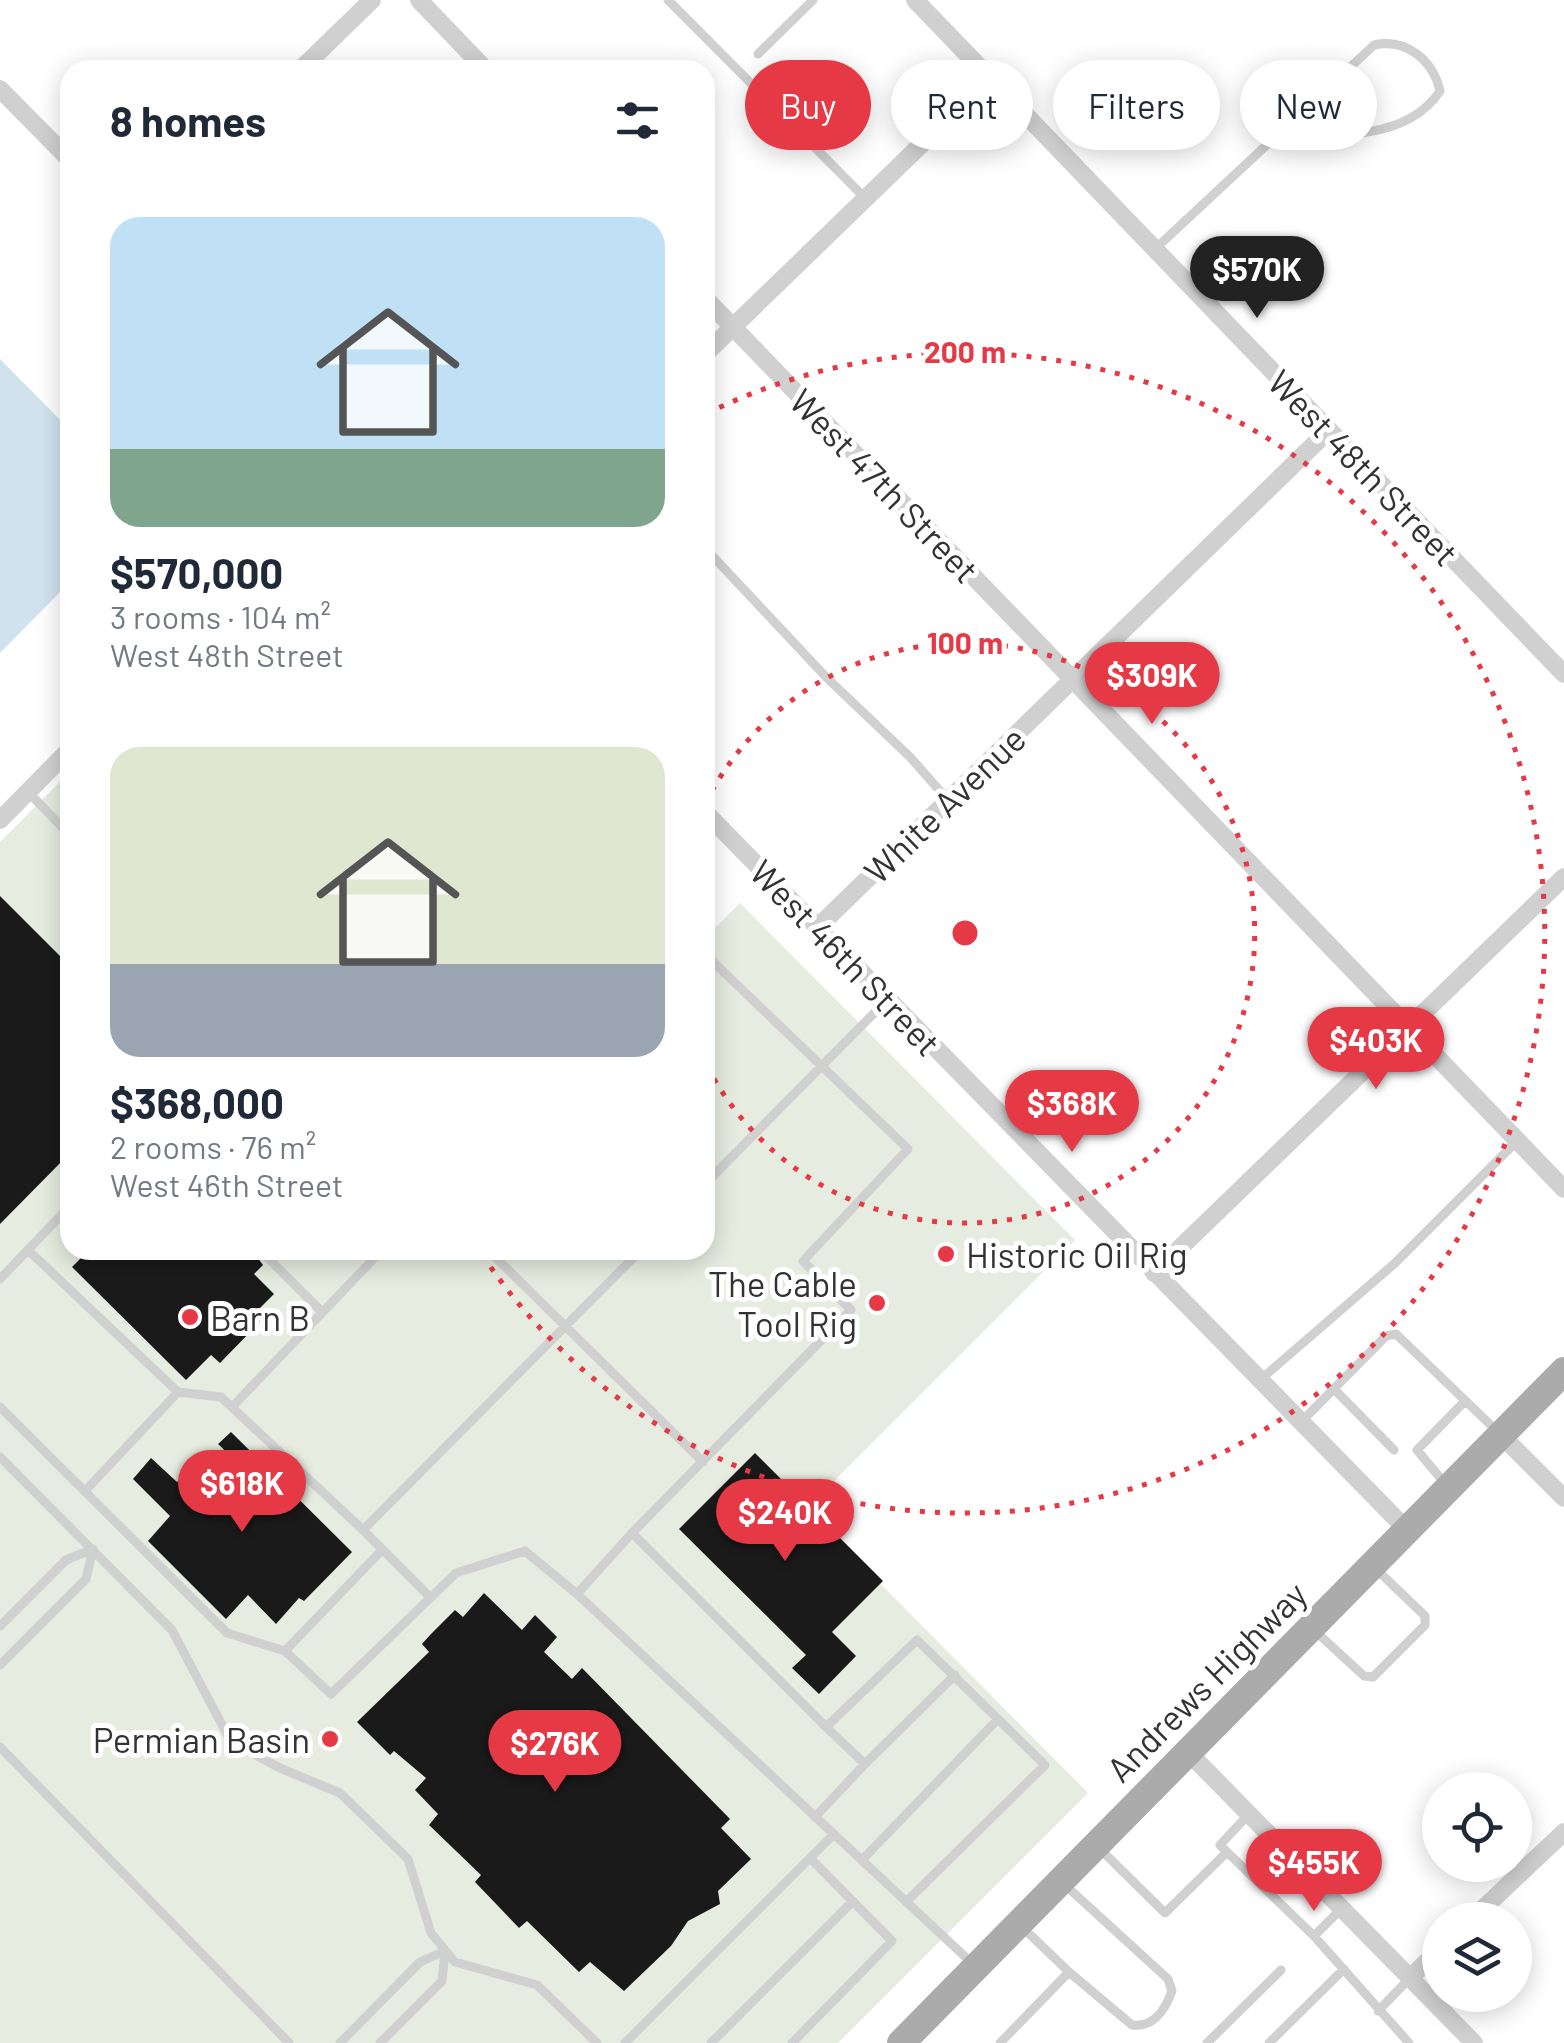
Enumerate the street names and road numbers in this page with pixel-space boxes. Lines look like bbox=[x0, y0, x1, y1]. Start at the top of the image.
street label: West 48th Street bbox=[1260, 360, 1468, 574]
street label: West 47th Street bbox=[782, 379, 988, 591]
street label: White Avenue bbox=[855, 717, 1033, 891]
street label: West 46th Street bbox=[742, 851, 950, 1063]
street label: Andrews Highway bbox=[1097, 1572, 1315, 1790]

